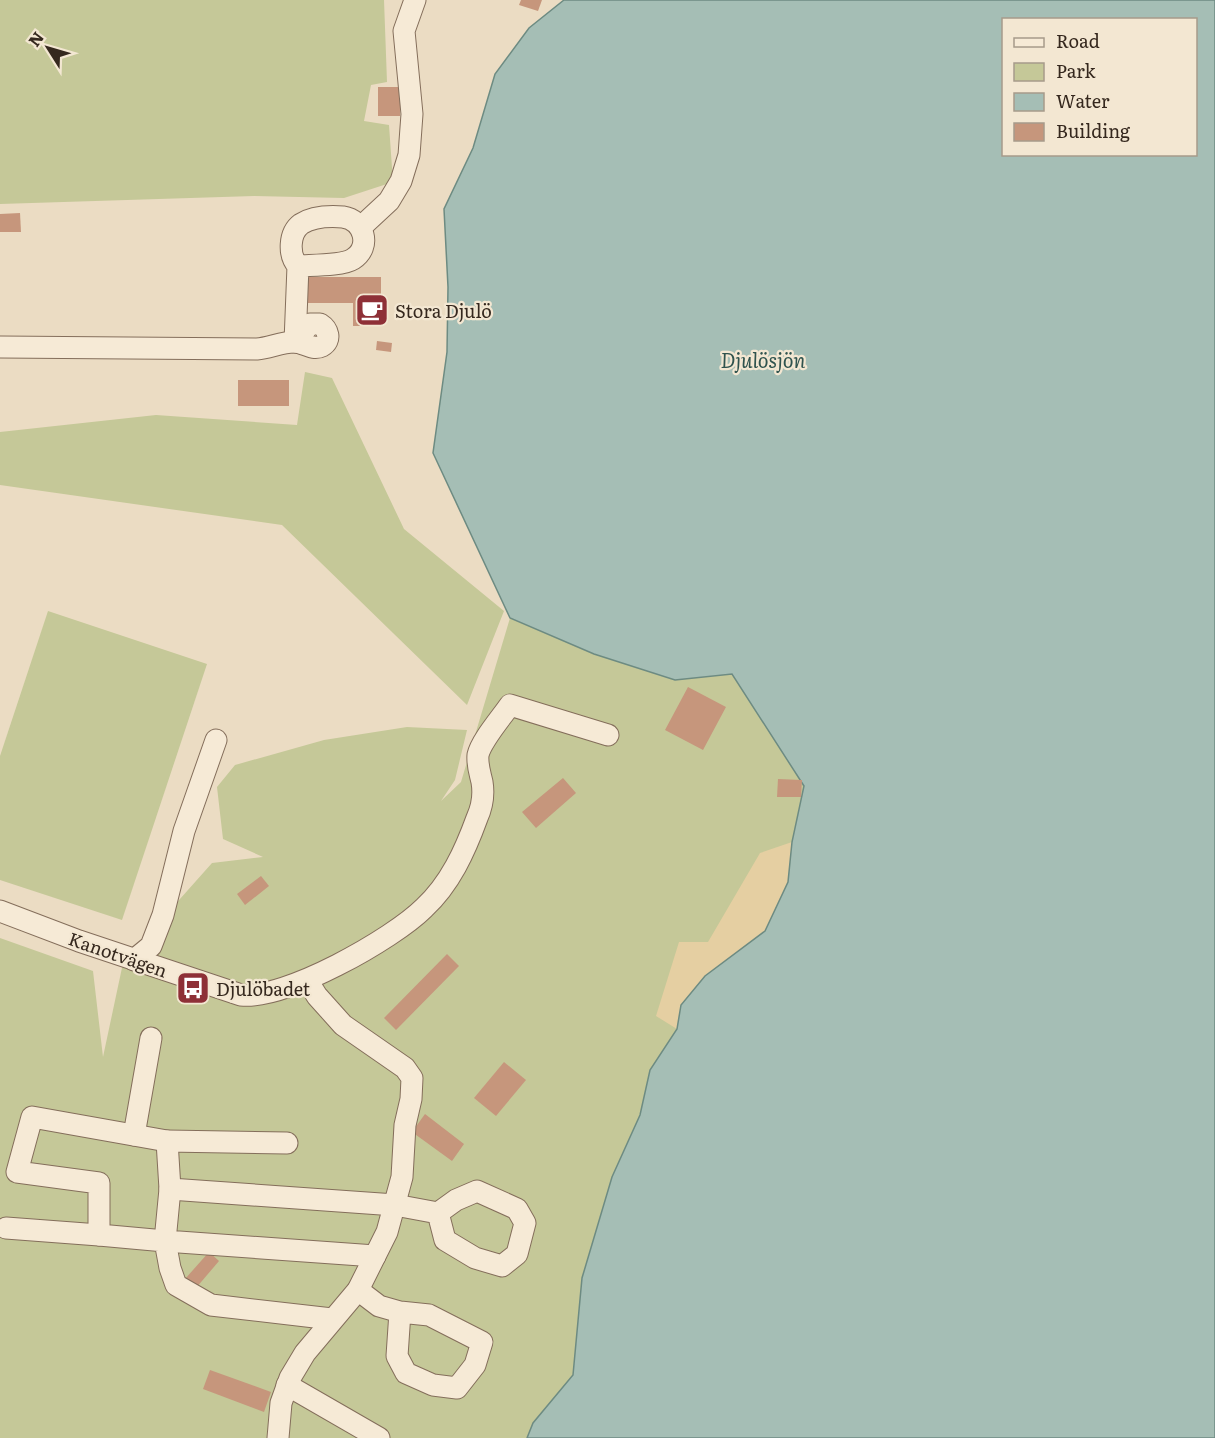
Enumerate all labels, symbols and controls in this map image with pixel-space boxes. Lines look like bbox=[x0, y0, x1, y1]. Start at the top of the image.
north arrow bbox=[18, 18, 78, 78]
legend bbox=[1002, 18, 1197, 156]
text: N bbox=[22, 26, 49, 51]
text: Road bbox=[1056, 27, 1100, 54]
text: Park bbox=[1056, 57, 1097, 84]
text: Water bbox=[1056, 87, 1110, 114]
text: Building bbox=[1056, 117, 1131, 144]
cafe icon: Stora Djulö bbox=[354, 292, 390, 328]
place label: Stora Djulö bbox=[395, 297, 492, 324]
water label: Djulösjön bbox=[721, 344, 806, 374]
street label: Kanotvägen bbox=[65, 924, 171, 984]
bus stop icon: Djulöbadet bbox=[175, 970, 211, 1006]
place label: Djulöbadet bbox=[216, 975, 311, 1002]

